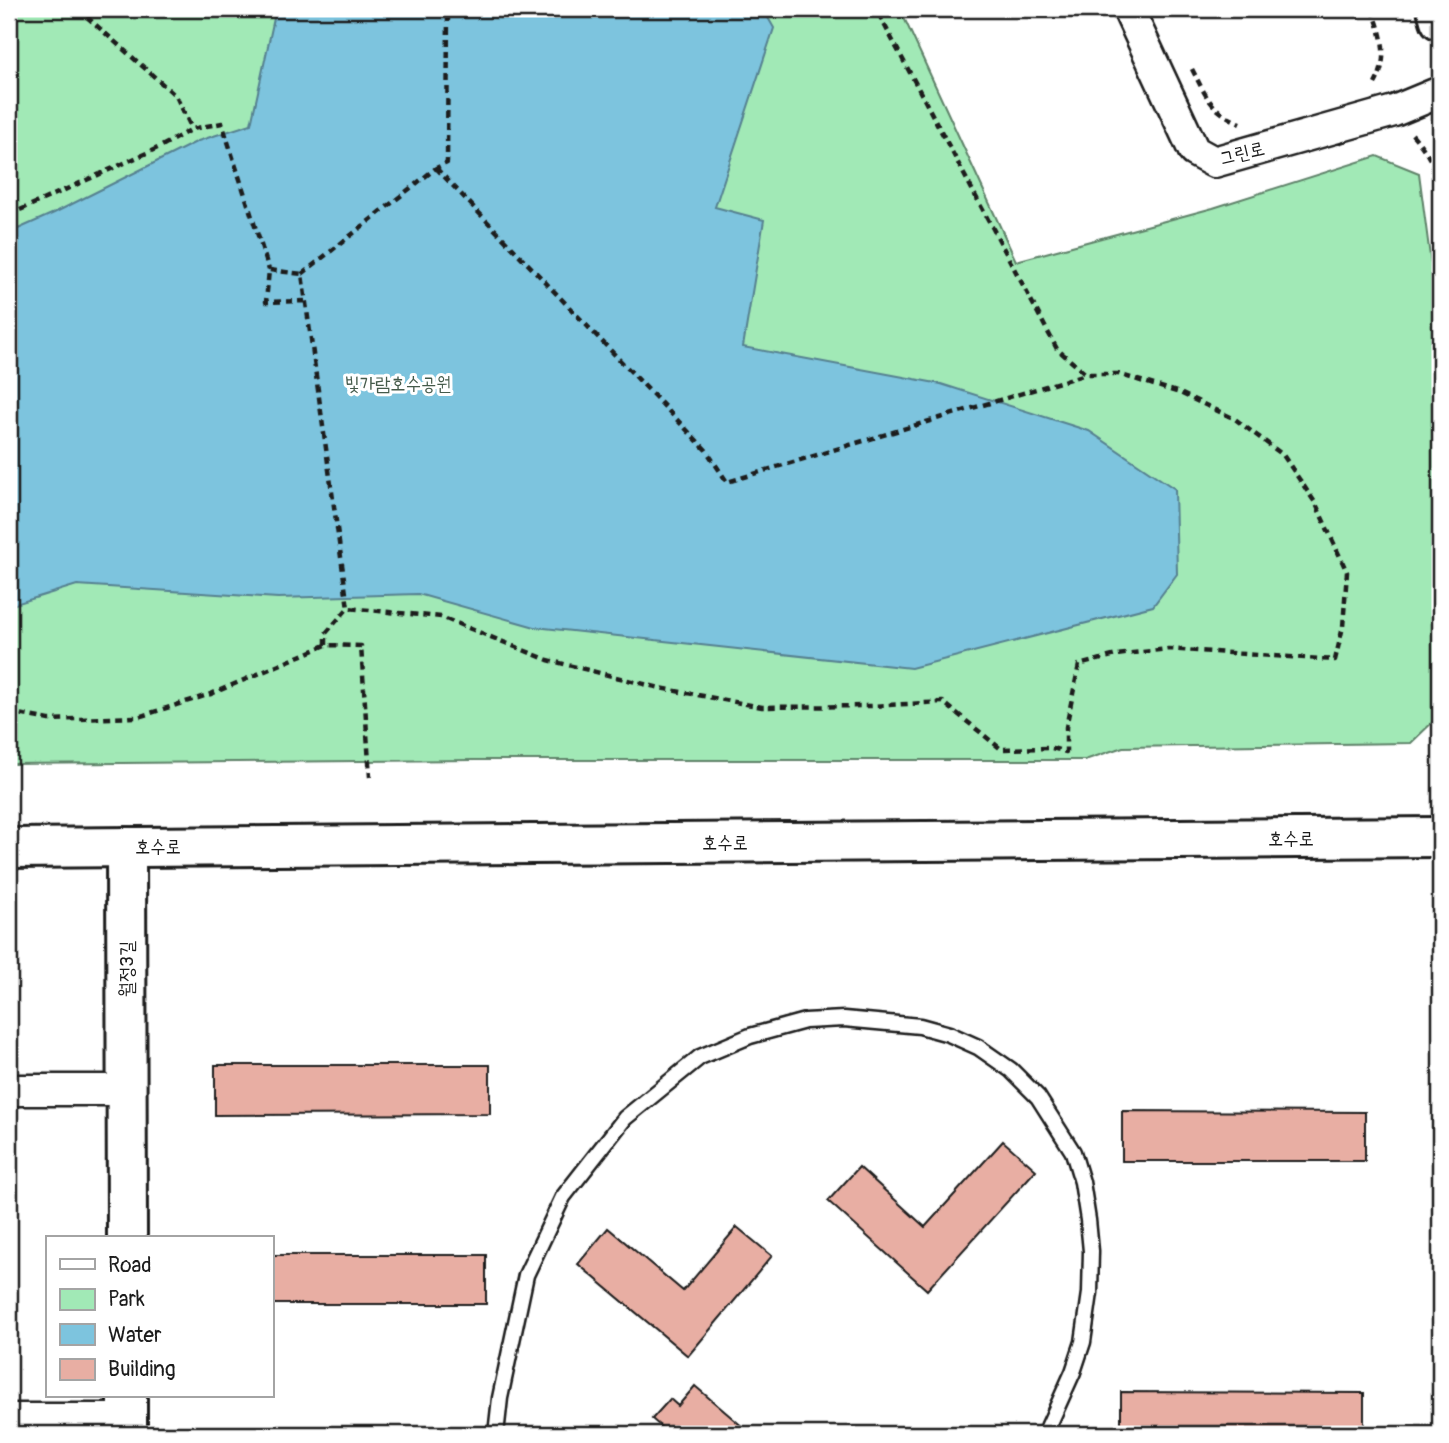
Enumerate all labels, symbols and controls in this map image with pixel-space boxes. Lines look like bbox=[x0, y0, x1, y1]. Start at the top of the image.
street label: 그린로 bbox=[1217, 136, 1267, 170]
park label: 빛가람호수공원 bbox=[344, 372, 452, 396]
street label: 호수로 bbox=[1268, 827, 1314, 851]
street label: 호수로 bbox=[702, 831, 748, 855]
street label: 호수로 bbox=[135, 835, 181, 859]
street label: 월정3길 bbox=[115, 941, 139, 997]
legend bbox=[46, 1236, 273, 1398]
text: Road bbox=[108, 1252, 152, 1279]
text: Park bbox=[108, 1286, 145, 1313]
text: Water bbox=[108, 1322, 162, 1349]
text: Building bbox=[108, 1356, 175, 1383]

